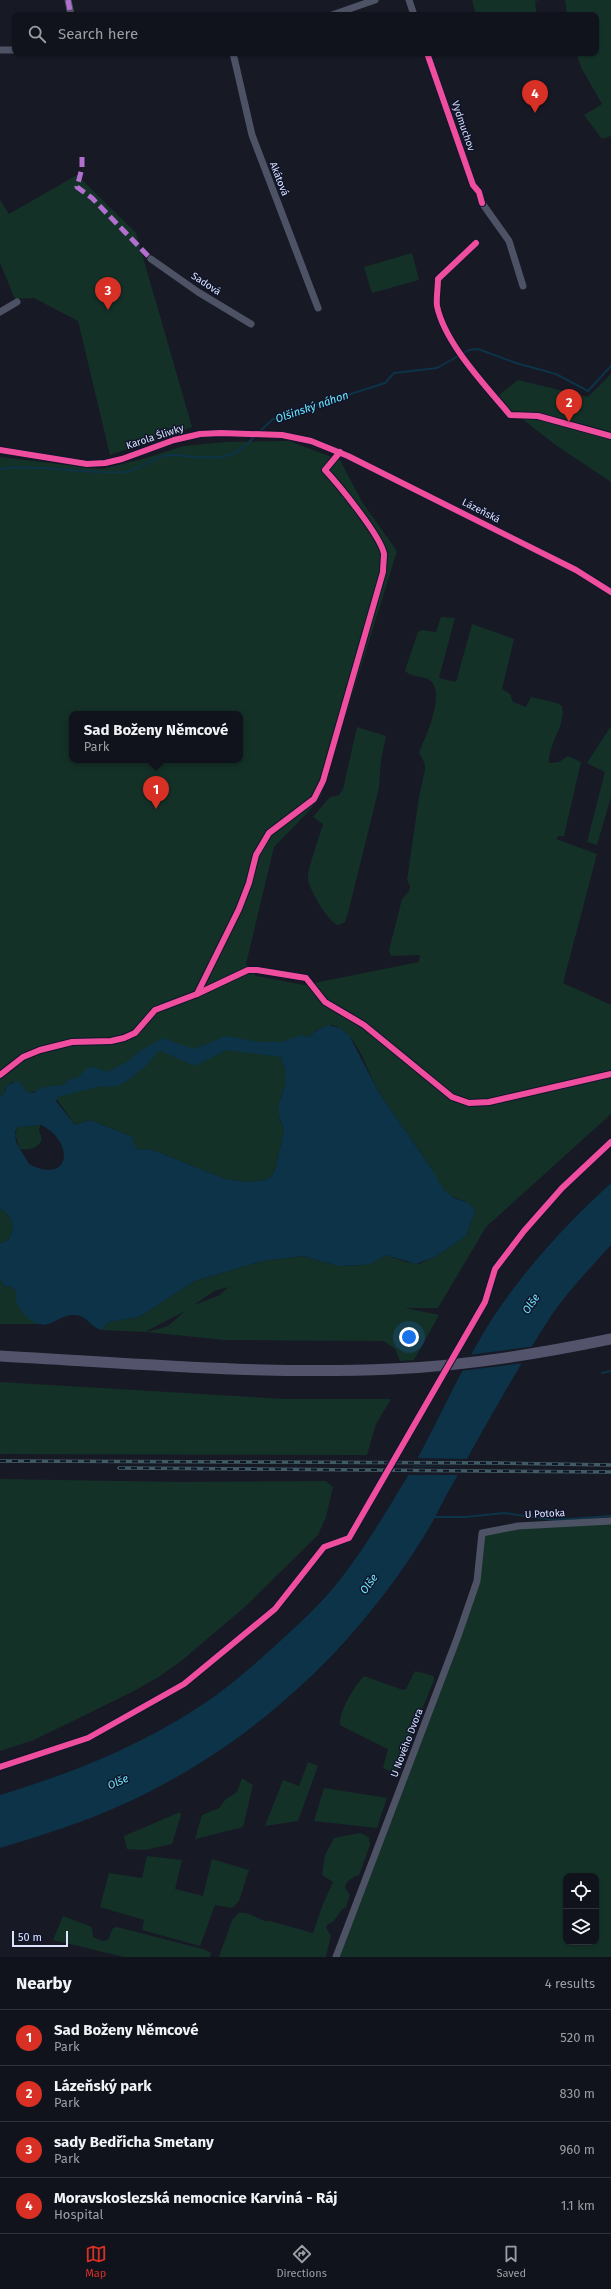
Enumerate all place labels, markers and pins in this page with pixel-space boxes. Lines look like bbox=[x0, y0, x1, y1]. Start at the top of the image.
pin: 4 bbox=[522, 80, 548, 113]
pin: 3 bbox=[95, 277, 121, 310]
pin: 2 bbox=[556, 389, 582, 422]
pin: 1 bbox=[143, 776, 169, 809]

